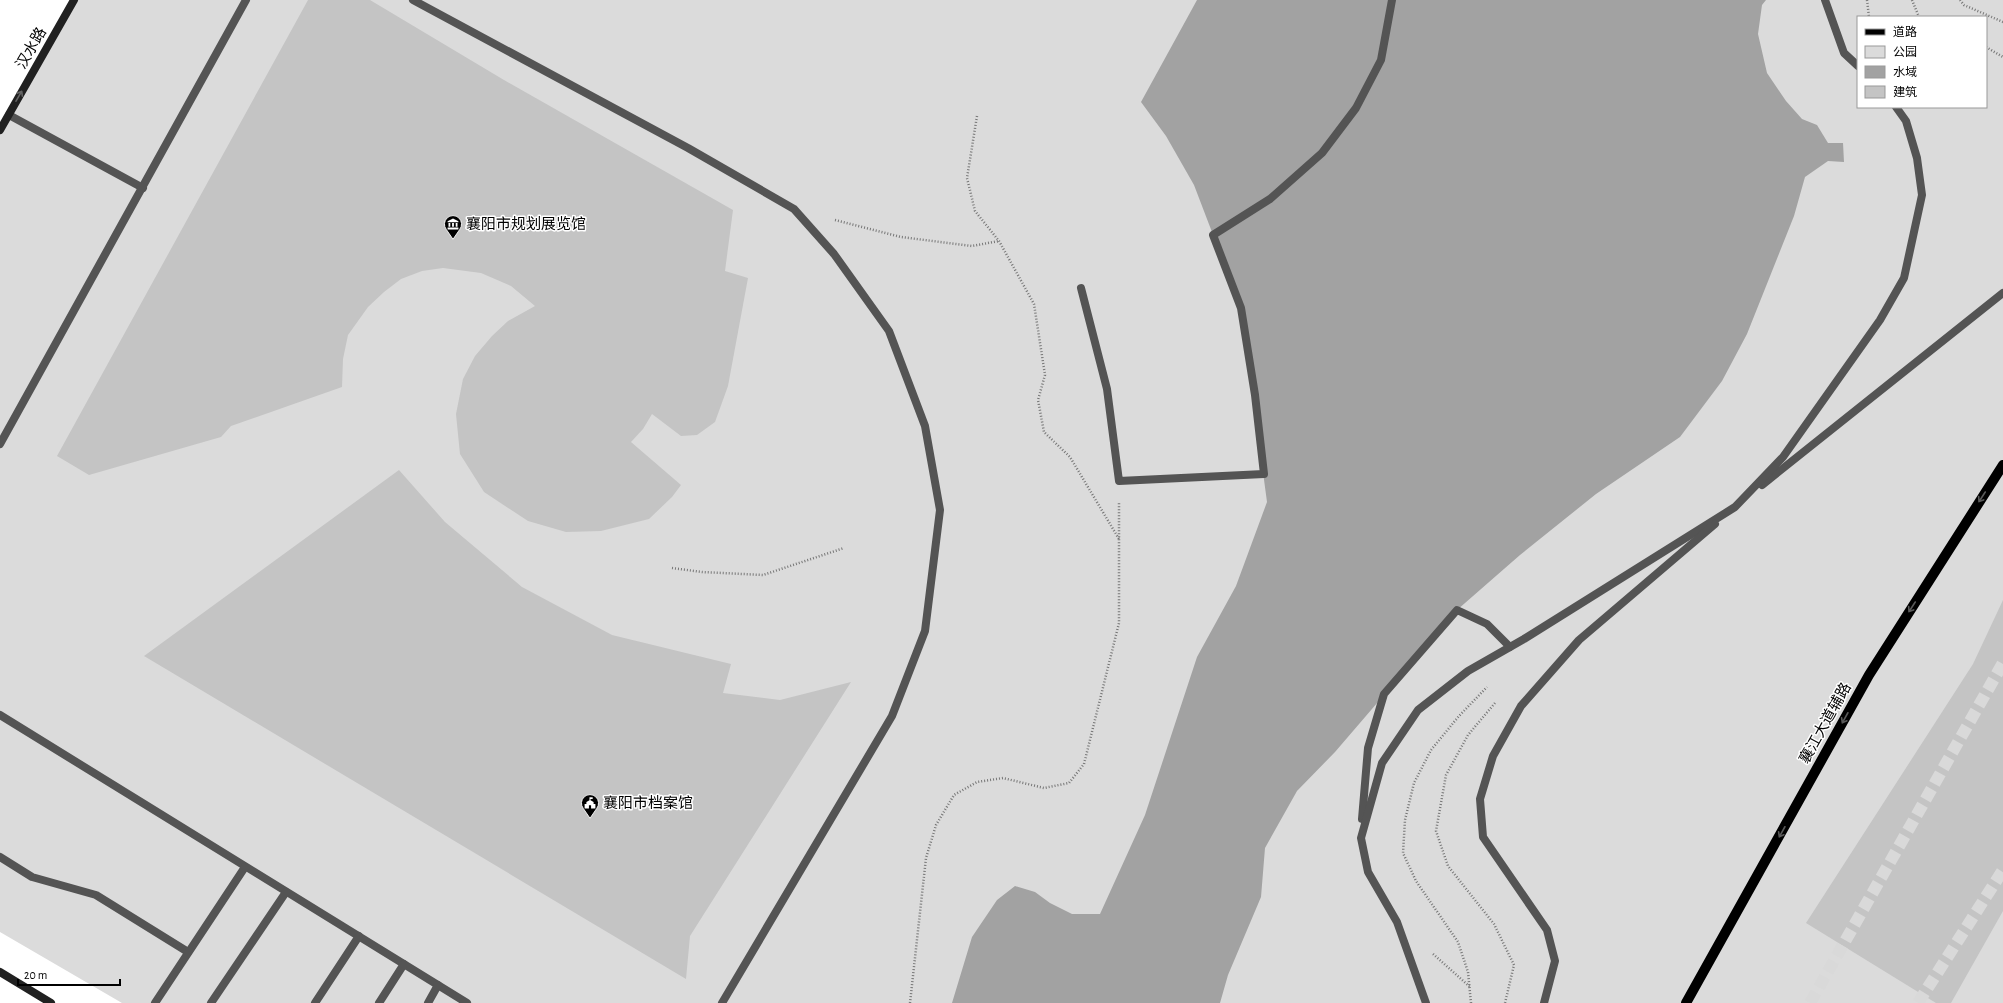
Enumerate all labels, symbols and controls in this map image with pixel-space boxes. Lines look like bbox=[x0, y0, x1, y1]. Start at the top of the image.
legend bbox=[1857, 16, 1987, 108]
street label: 汉水路 bbox=[13, 25, 49, 71]
text: 道路 bbox=[1893, 25, 1917, 38]
text: 公园 bbox=[1893, 46, 1917, 58]
text: 水域 bbox=[1893, 66, 1917, 78]
text: 建筑 bbox=[1893, 85, 1917, 98]
one-way arrow bbox=[16, 91, 24, 103]
museum icon: 襄阳市规划展览馆 bbox=[443, 214, 463, 239]
place label: 襄阳市规划展览馆 bbox=[466, 215, 586, 232]
one-way arrow bbox=[1978, 492, 1986, 503]
one-way arrow bbox=[1908, 601, 1916, 612]
street label: 襄江大道辅路 bbox=[1796, 680, 1854, 766]
one-way arrow bbox=[1840, 712, 1848, 724]
public building icon: 襄阳市档案馆 bbox=[580, 793, 600, 818]
place label: 襄阳市档案馆 bbox=[603, 795, 693, 811]
one-way arrow bbox=[1777, 826, 1785, 838]
scale bar bbox=[18, 961, 120, 987]
text: 20 m bbox=[24, 969, 47, 981]

